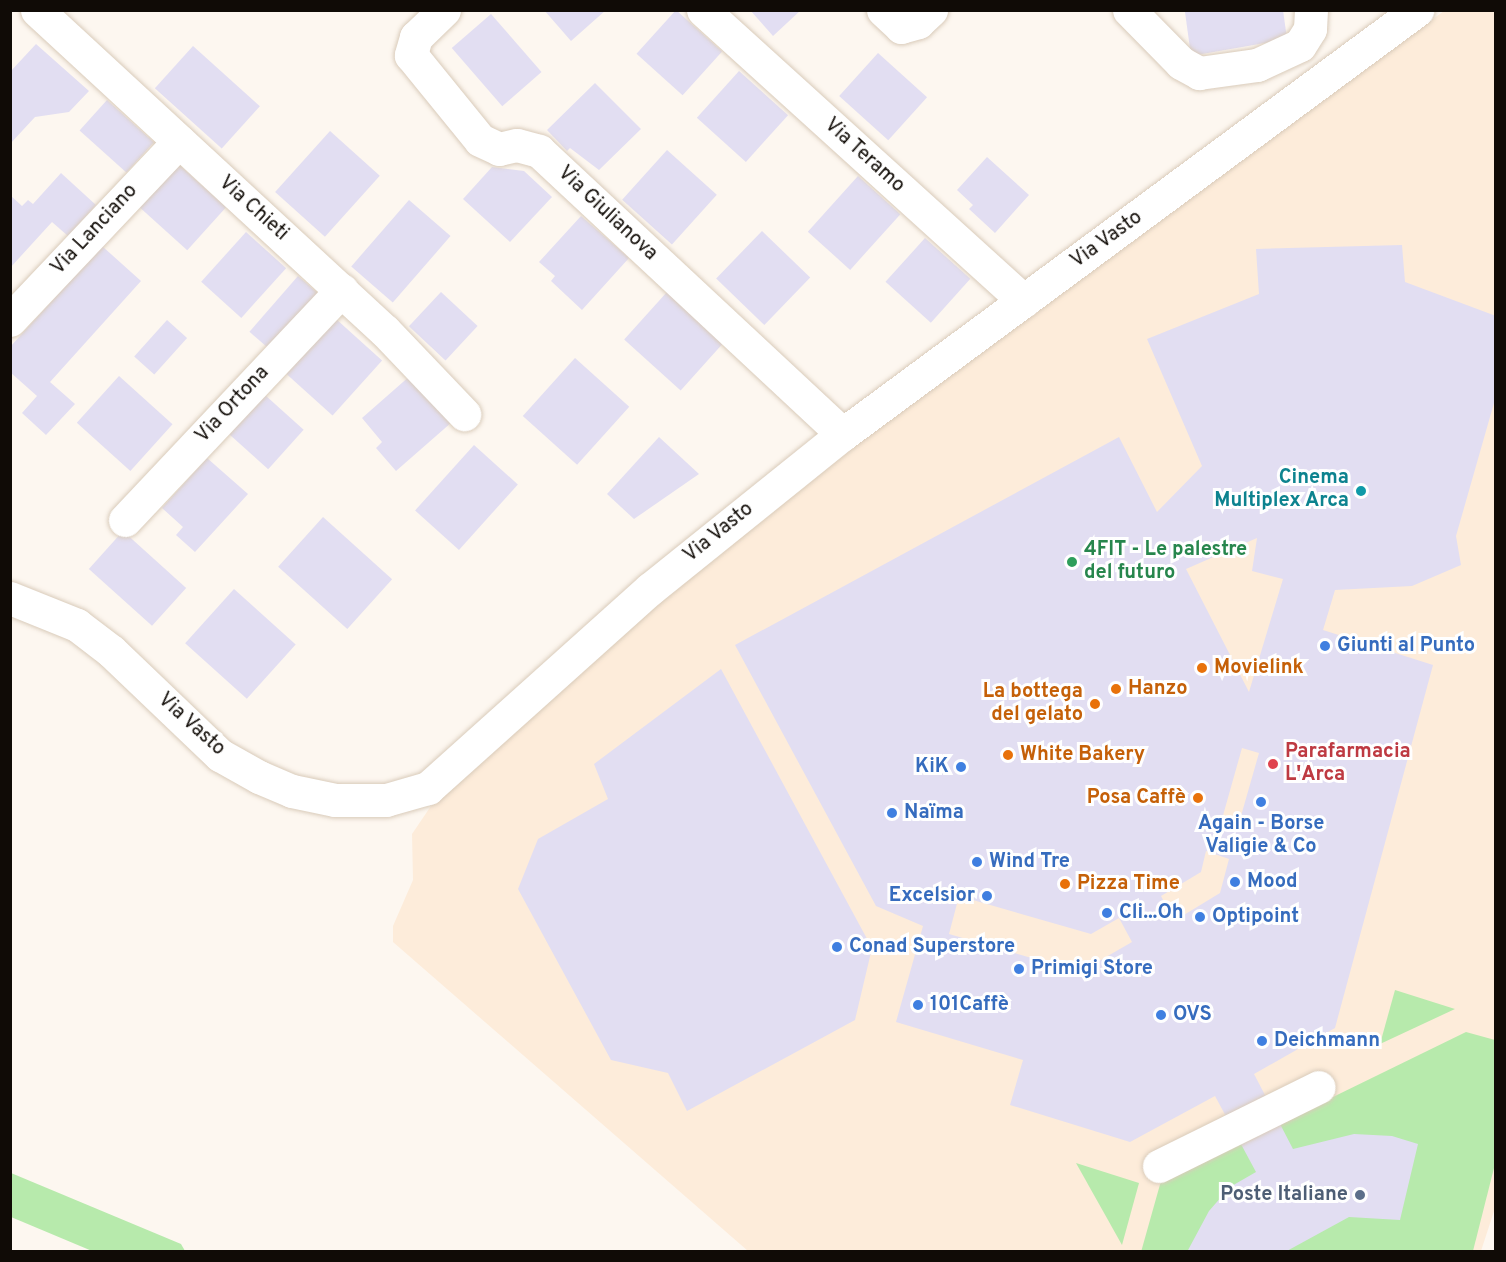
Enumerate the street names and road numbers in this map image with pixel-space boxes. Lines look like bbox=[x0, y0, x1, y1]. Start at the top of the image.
street label: Via Teramo bbox=[819, 113, 909, 199]
street label: Via Giulianova bbox=[552, 162, 662, 266]
street label: Via Chieti bbox=[213, 172, 293, 246]
street label: Via Lanciano bbox=[47, 180, 143, 280]
street label: Via Vasto bbox=[1066, 206, 1148, 274]
street label: Via Ortona bbox=[191, 362, 275, 448]
street label: Via Vasto bbox=[679, 497, 759, 569]
street label: Via Vasto bbox=[152, 688, 230, 762]

